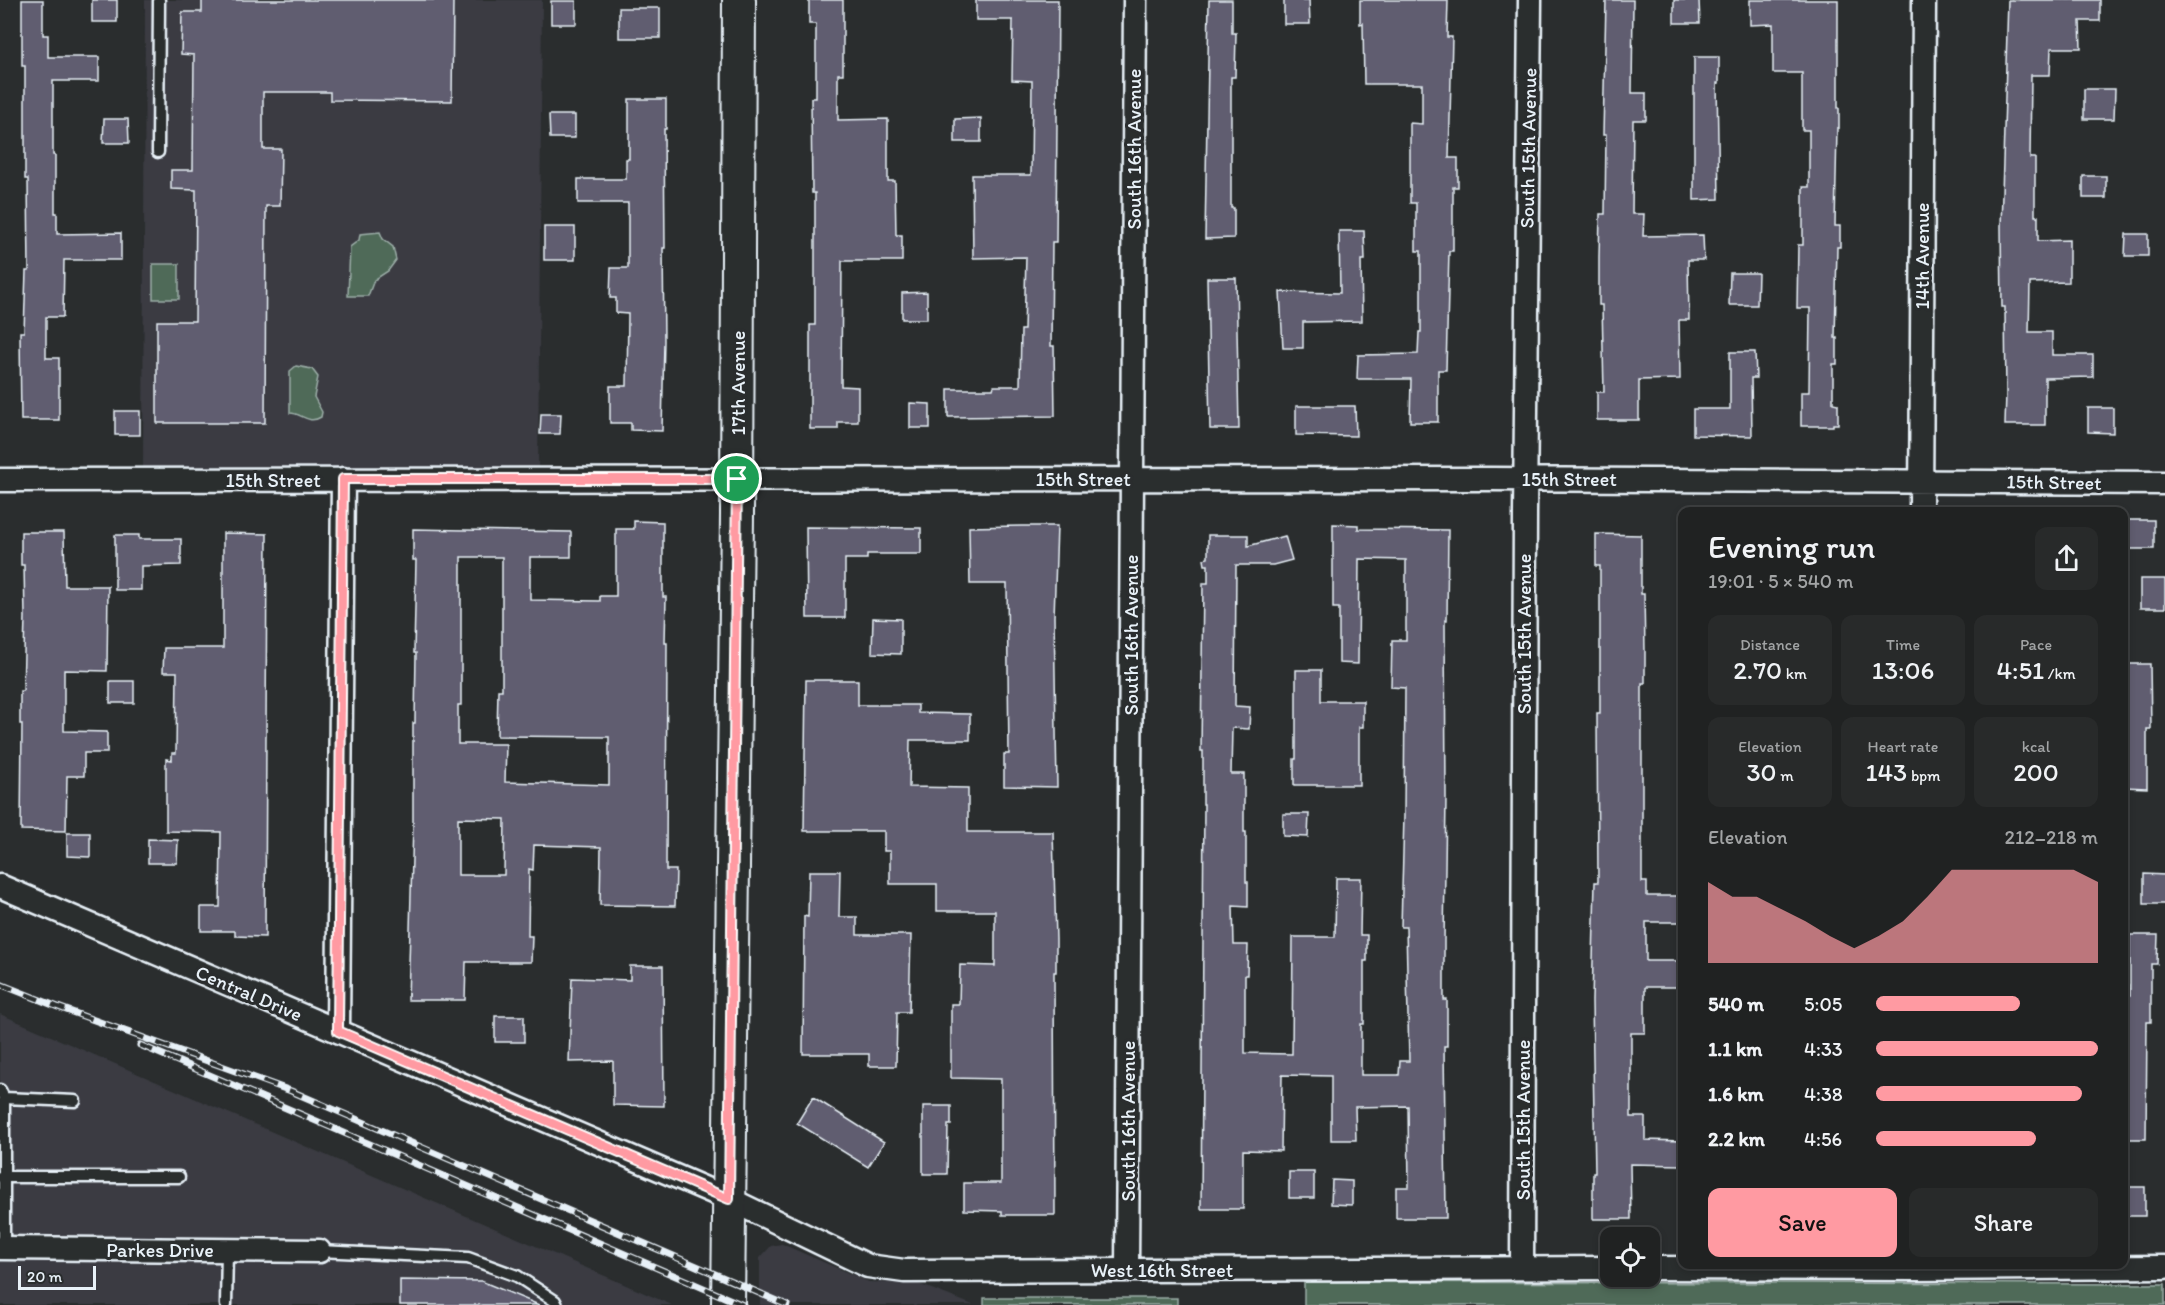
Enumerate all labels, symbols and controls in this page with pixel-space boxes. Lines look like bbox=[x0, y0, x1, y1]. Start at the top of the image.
street label: South 15th Avenue bbox=[1515, 67, 1541, 229]
street label: South 16th Avenue bbox=[1122, 69, 1146, 229]
street label: 14th Avenue bbox=[1910, 203, 1934, 310]
street label: 17th Avenue bbox=[726, 331, 750, 435]
pin bbox=[711, 453, 762, 504]
icon: arrive bbox=[720, 462, 753, 495]
street label: 15th Street bbox=[1035, 467, 1131, 491]
street label: 15th Street bbox=[1521, 467, 1617, 491]
street label: 15th Street bbox=[225, 468, 321, 492]
street label: 15th Street bbox=[2006, 469, 2102, 495]
text: Evening run bbox=[1708, 527, 1875, 566]
button: share bbox=[2035, 527, 2098, 590]
street label: South 15th Avenue bbox=[1512, 554, 1536, 714]
street label: South 16th Avenue bbox=[1119, 555, 1143, 715]
text: 19:01 · 5 × 540 m bbox=[1708, 569, 1853, 593]
text: Distance bbox=[1740, 635, 1800, 654]
text: Time bbox=[1886, 635, 1920, 654]
text: Pace bbox=[2020, 635, 2052, 654]
text: 2.70 bbox=[1733, 654, 1782, 686]
text: 13:06 bbox=[1872, 654, 1934, 686]
text: 4:51 bbox=[1996, 654, 2044, 686]
text: km bbox=[1782, 664, 1807, 683]
text: /km bbox=[2044, 664, 2076, 683]
text: Elevation bbox=[1738, 737, 1802, 756]
text: Heart rate bbox=[1868, 737, 1938, 756]
text: kcal bbox=[2022, 737, 2050, 756]
text: 30 bbox=[1746, 756, 1777, 788]
text: 143 bbox=[1865, 756, 1907, 788]
text: 200 bbox=[2013, 756, 2059, 788]
text: m bbox=[1777, 766, 1794, 785]
text: bpm bbox=[1907, 766, 1941, 785]
text: Elevation bbox=[1708, 825, 1787, 849]
text: 212–218 m bbox=[2004, 825, 2098, 849]
street label: Central Drive bbox=[192, 960, 306, 1026]
text: 540 m bbox=[1708, 992, 1764, 1016]
text: 5:05 bbox=[1804, 992, 1842, 1016]
text: 1.1 km bbox=[1708, 1037, 1762, 1061]
text: 4:33 bbox=[1804, 1037, 1843, 1061]
street label: South 15th Avenue bbox=[1511, 1040, 1535, 1200]
street label: South 16th Avenue bbox=[1116, 1041, 1140, 1201]
text: 1.6 km bbox=[1708, 1082, 1764, 1106]
text: 4:38 bbox=[1804, 1082, 1843, 1106]
text: 2.2 km bbox=[1708, 1127, 1765, 1151]
text: 4:56 bbox=[1804, 1127, 1842, 1151]
button: Save bbox=[1708, 1188, 1897, 1257]
button: Share bbox=[1909, 1188, 2098, 1257]
map controls bbox=[1600, 1227, 1660, 1287]
button: locate bbox=[1600, 1227, 1660, 1287]
street label: Parkes Drive bbox=[106, 1238, 214, 1262]
street label: West 16th Street bbox=[1091, 1258, 1233, 1282]
scale bar bbox=[18, 1263, 96, 1290]
text: 20 m bbox=[27, 1267, 62, 1286]

